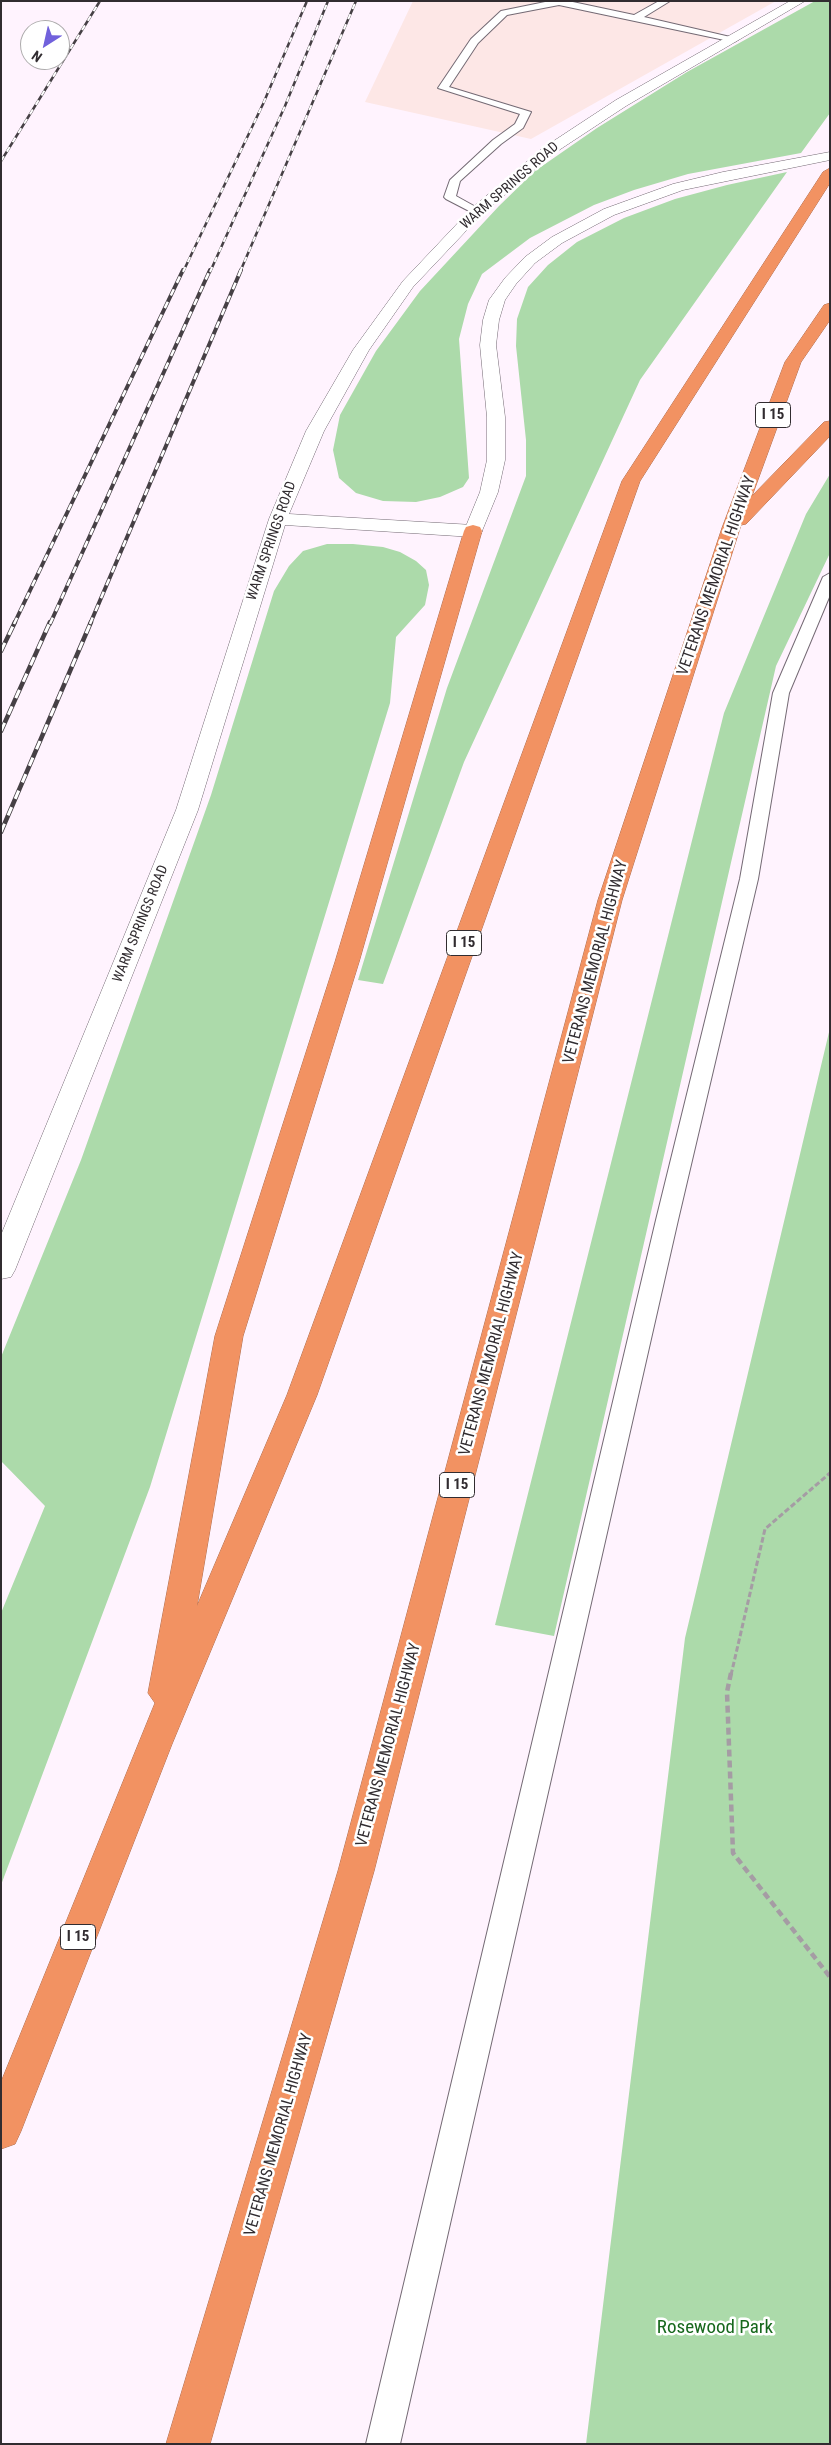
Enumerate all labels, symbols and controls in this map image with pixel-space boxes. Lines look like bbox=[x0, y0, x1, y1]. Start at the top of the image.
north arrow bbox=[20, 20, 70, 70]
text: N bbox=[29, 47, 45, 65]
street label: WARM SPRINGS ROAD bbox=[457, 139, 563, 233]
road number: I 15 bbox=[756, 402, 790, 428]
street label: VETERANS MEMORIAL HIGHWAY bbox=[674, 474, 760, 678]
street label: WARM SPRINGS ROAD bbox=[244, 479, 300, 603]
street label: VETERANS MEMORIAL HIGHWAY bbox=[560, 858, 632, 1066]
street label: WARM SPRINGS ROAD bbox=[110, 863, 172, 985]
road number: I 15 bbox=[446, 930, 482, 956]
street label: VETERANS MEMORIAL HIGHWAY bbox=[456, 1250, 528, 1458]
road number: I 15 bbox=[440, 1472, 474, 1498]
street label: VETERANS MEMORIAL HIGHWAY bbox=[353, 1641, 425, 1849]
road number: I 15 bbox=[60, 1924, 96, 1950]
street label: VETERANS MEMORIAL HIGHWAY bbox=[241, 2031, 317, 2239]
park label: Rosewood Park bbox=[657, 2317, 773, 2339]

